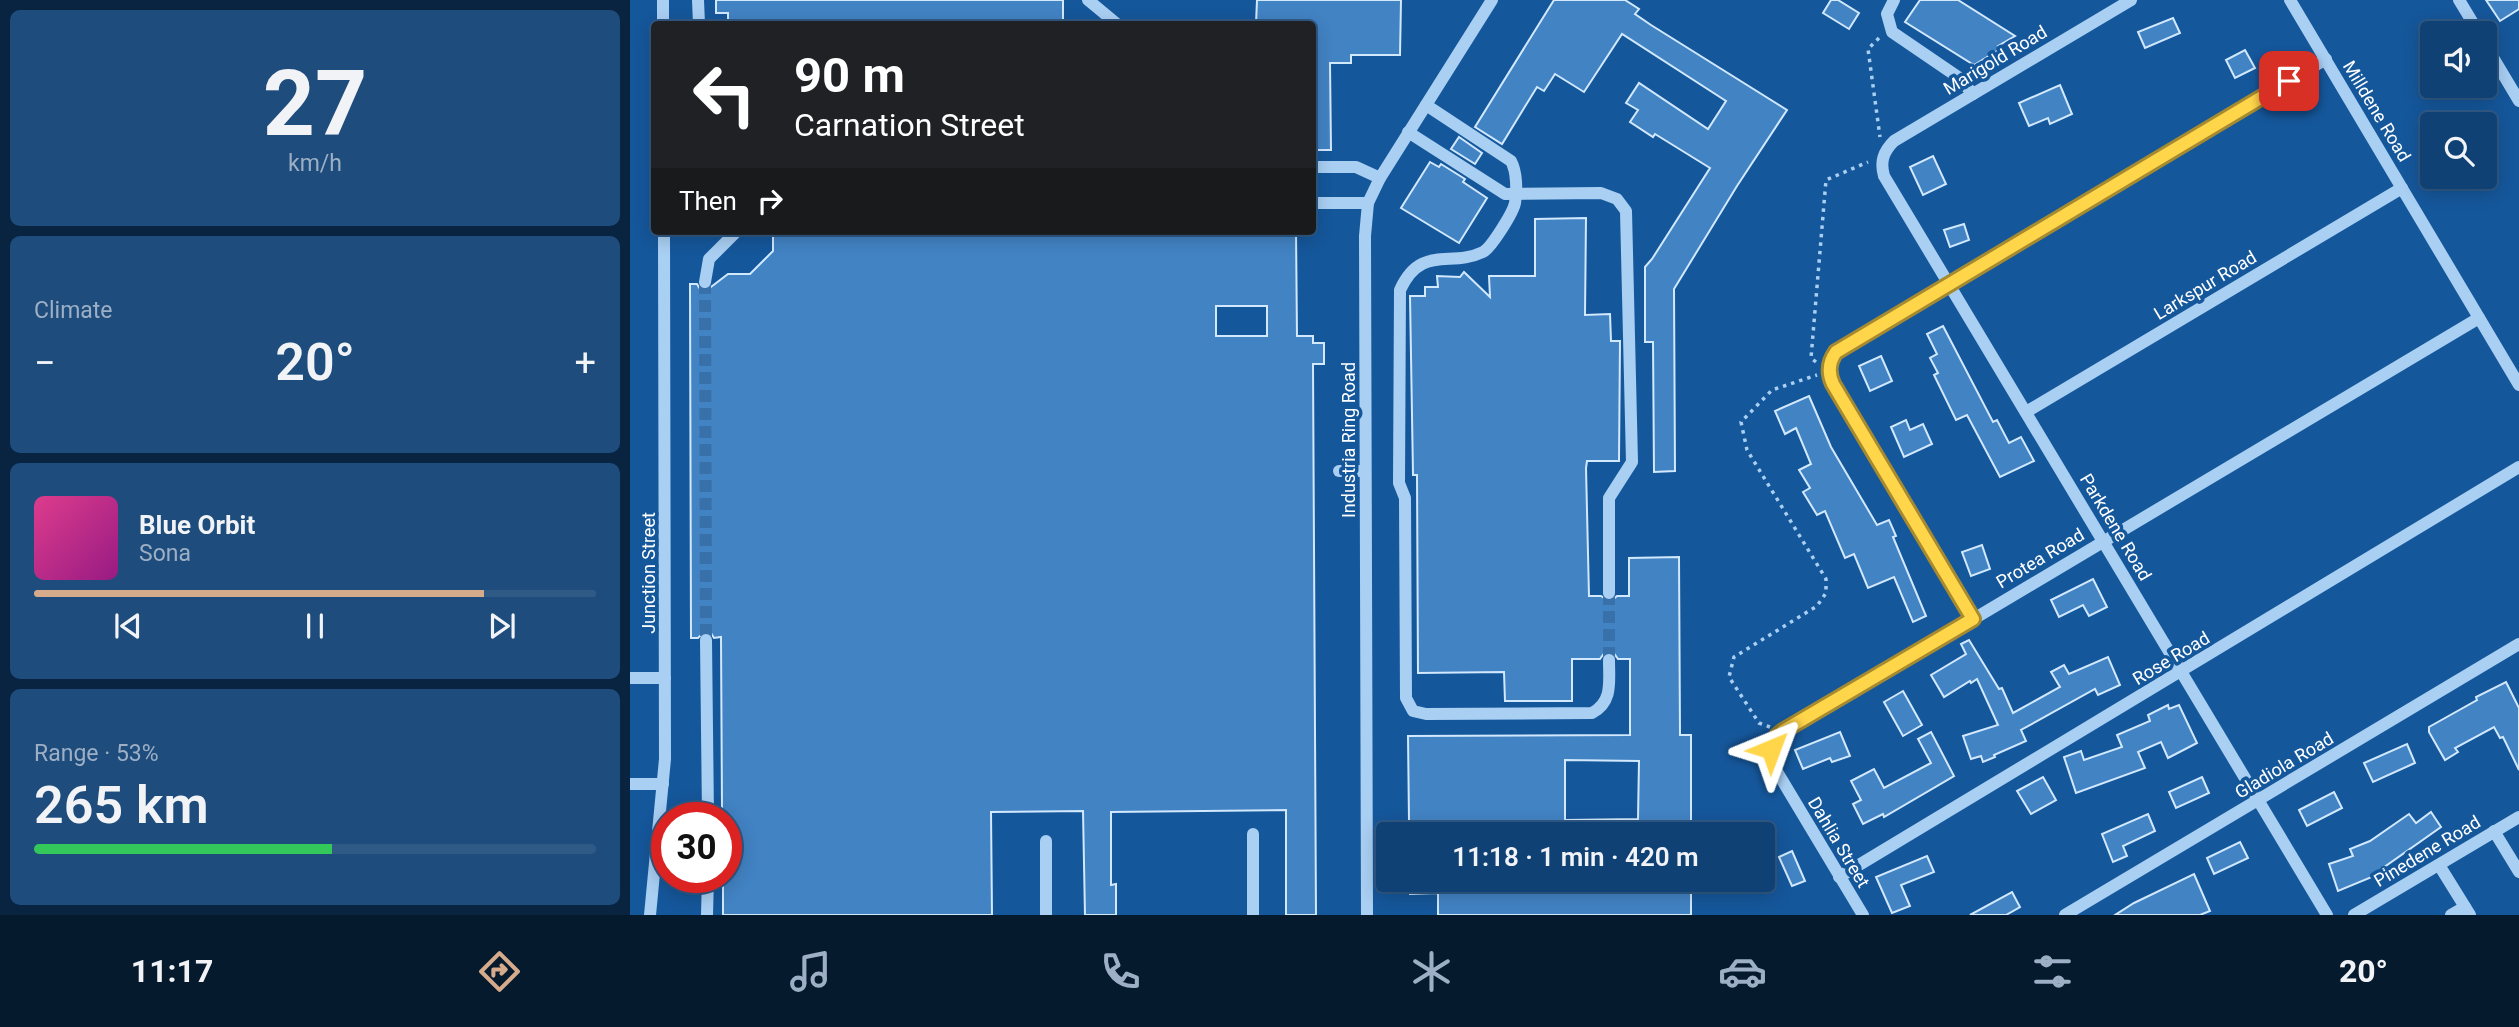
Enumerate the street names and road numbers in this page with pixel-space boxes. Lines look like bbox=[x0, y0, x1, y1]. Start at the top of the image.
street label: Marigold Road bbox=[1940, 21, 2050, 99]
street label: Milldene Road bbox=[2339, 57, 2415, 165]
street label: Larkspur Road bbox=[2150, 246, 2260, 324]
street label: Industria Ring Road bbox=[1338, 362, 1359, 518]
street label: Parkdene Road bbox=[2076, 470, 2156, 584]
street label: Junction Street bbox=[638, 512, 659, 634]
street label: Protea Road bbox=[1992, 524, 2088, 592]
street label: Rose Road bbox=[2129, 627, 2213, 689]
street label: Gladiola Road bbox=[2231, 727, 2337, 803]
street label: Dahlia Street bbox=[1804, 793, 1874, 891]
street label: Pinedene Road bbox=[2370, 811, 2484, 891]

